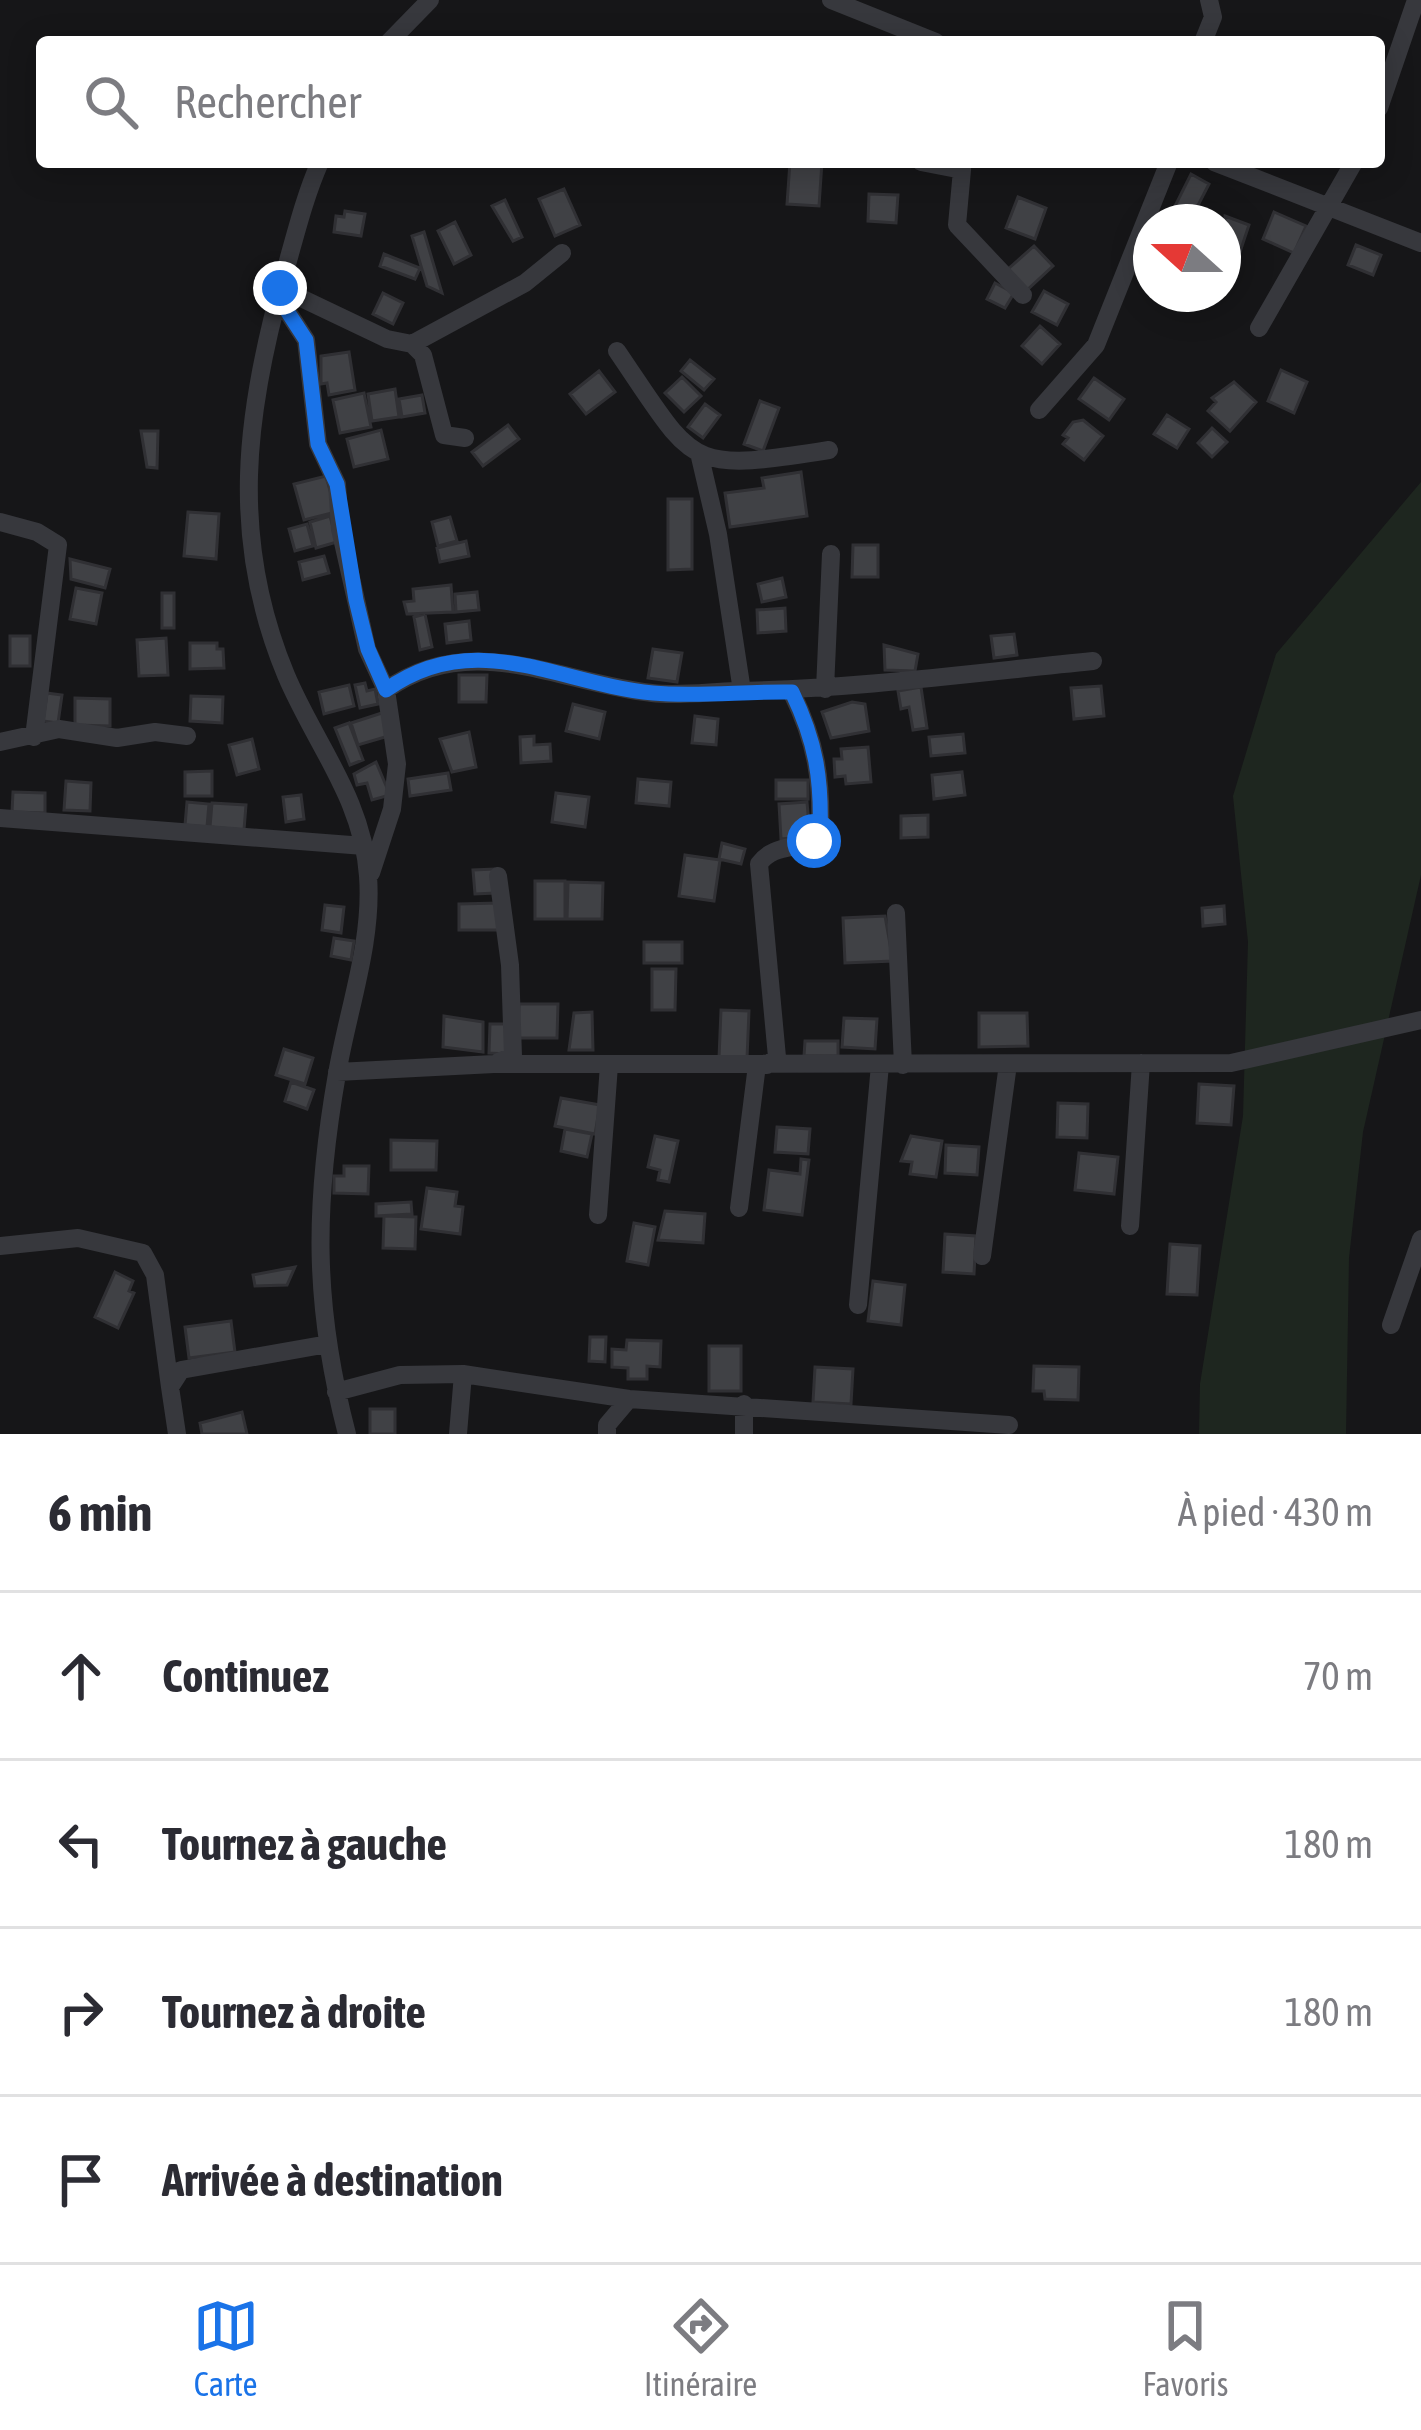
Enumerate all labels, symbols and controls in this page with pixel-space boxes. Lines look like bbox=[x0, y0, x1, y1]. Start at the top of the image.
search box bbox=[36, 36, 1385, 168]
icon: search bbox=[78, 69, 144, 135]
text: Rechercher bbox=[174, 76, 361, 128]
north arrow bbox=[1133, 204, 1241, 312]
route end bbox=[253, 261, 307, 315]
route start bbox=[787, 814, 841, 868]
text: 6 min bbox=[48, 1483, 152, 1542]
text: À pied · 430 m bbox=[1178, 1490, 1373, 1534]
icon: ahead bbox=[48, 1643, 114, 1709]
text: Continuez bbox=[162, 1650, 329, 1702]
text: 70 m bbox=[1303, 1654, 1373, 1698]
icon: left bbox=[48, 1811, 114, 1877]
text: Tournez à gauche bbox=[162, 1818, 447, 1870]
text: 180 m bbox=[1285, 1822, 1373, 1866]
icon: right bbox=[48, 1979, 114, 2045]
text: Tournez à droite bbox=[162, 1986, 426, 2038]
text: 180 m bbox=[1285, 1990, 1373, 2034]
icon: arrive bbox=[48, 2147, 114, 2213]
text: Arrivée à destination bbox=[162, 2154, 503, 2206]
tab: Carte bbox=[193, 2293, 259, 2403]
tab: Itinéraire bbox=[644, 2293, 757, 2403]
tab: Favoris bbox=[1143, 2293, 1228, 2403]

